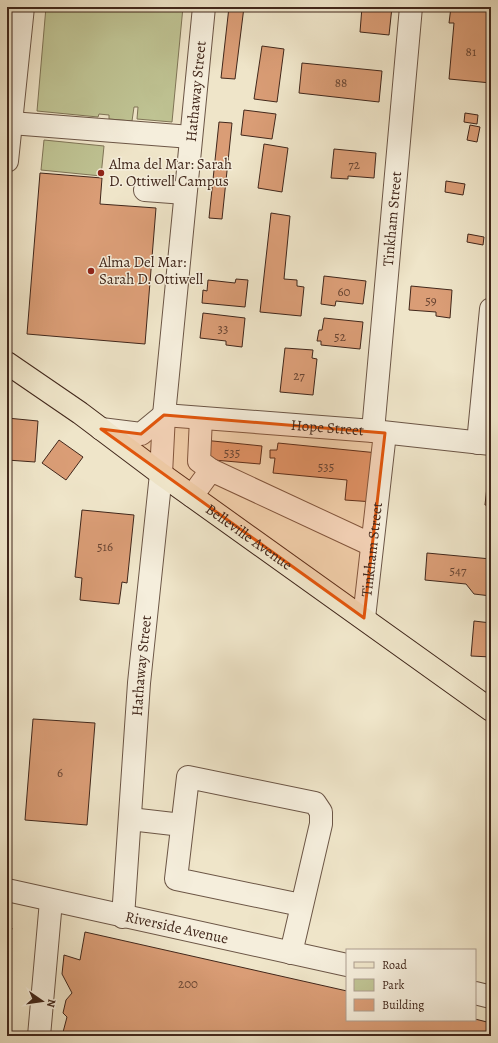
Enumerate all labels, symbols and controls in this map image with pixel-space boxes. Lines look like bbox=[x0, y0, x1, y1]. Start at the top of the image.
street label: Hathaway Street bbox=[181, 40, 211, 143]
house number: 81 bbox=[466, 43, 477, 60]
house number: 88 bbox=[335, 74, 347, 91]
place label: Alma del Mar: Sarah D. Ottiwell Campus bbox=[108, 154, 232, 191]
house number: 72 bbox=[348, 156, 360, 173]
marker: Alma del Mar: Sarah D. Ottiwell Campus bbox=[96, 168, 106, 178]
street label: Tinkham Street bbox=[378, 171, 406, 267]
place label: Alma Del Mar: Sarah D. Ottiwell bbox=[98, 252, 203, 289]
marker: Alma Del Mar: Sarah D. Ottiwell bbox=[86, 266, 96, 276]
house number: 60 bbox=[338, 283, 351, 300]
house number: 59 bbox=[425, 292, 437, 309]
house number: 33 bbox=[218, 320, 228, 337]
house number: 52 bbox=[334, 328, 346, 345]
house number: 27 bbox=[293, 367, 305, 384]
street label: Hope Street bbox=[290, 415, 365, 440]
house number: 535 bbox=[224, 444, 240, 461]
house number: 535 bbox=[318, 458, 334, 475]
street label: Belleville Avenue bbox=[202, 499, 297, 575]
street label: Tinkham Street bbox=[356, 501, 387, 598]
house number: 516 bbox=[97, 538, 113, 555]
house number: 547 bbox=[450, 562, 467, 579]
street label: Hathaway Street bbox=[127, 614, 156, 717]
house number: 6 bbox=[57, 764, 63, 781]
street label: Riverside Avenue bbox=[124, 906, 231, 949]
legend bbox=[346, 949, 476, 1021]
text: Road bbox=[382, 957, 408, 973]
house number: 200 bbox=[178, 975, 198, 992]
text: Park bbox=[382, 977, 405, 993]
north arrow bbox=[22, 981, 62, 1021]
text: Building bbox=[382, 997, 424, 1013]
text: N bbox=[43, 998, 59, 1009]

